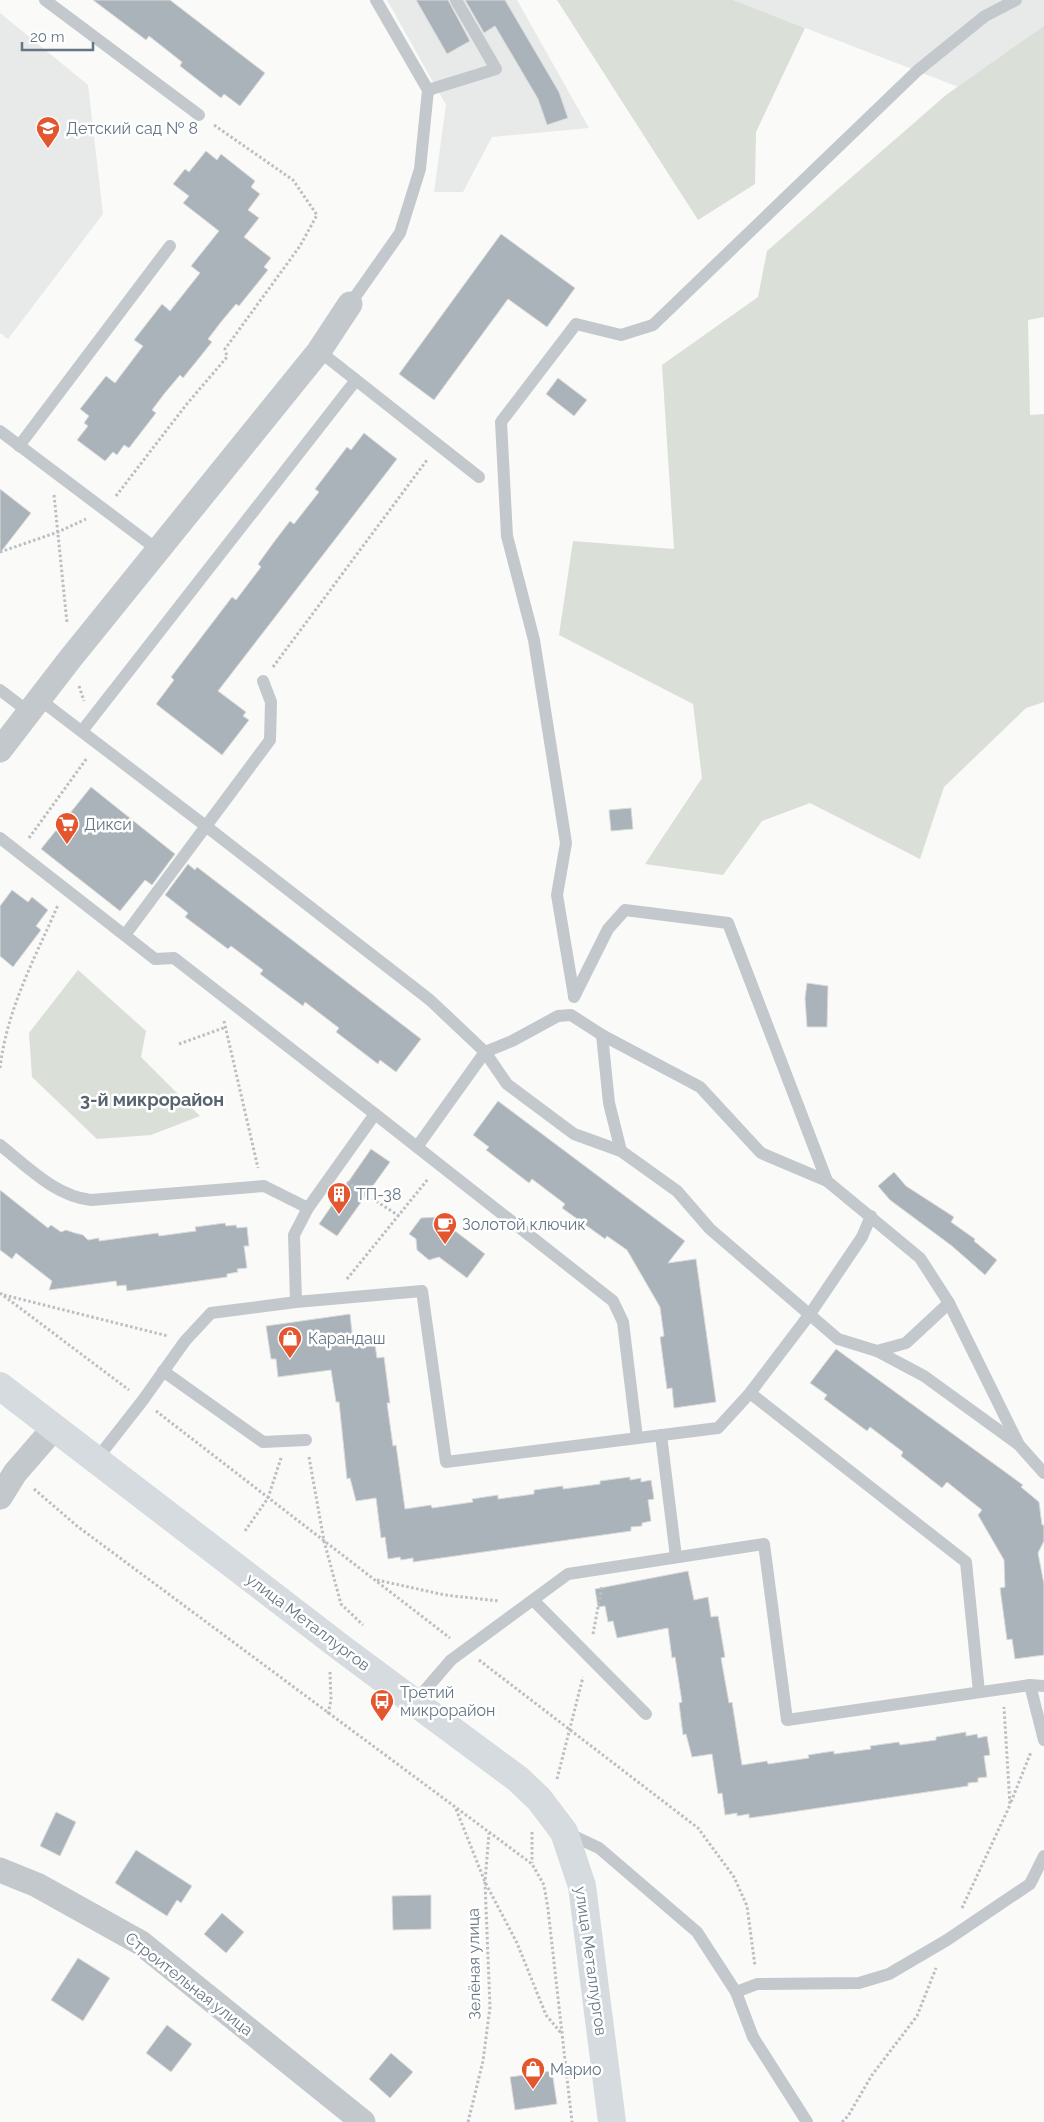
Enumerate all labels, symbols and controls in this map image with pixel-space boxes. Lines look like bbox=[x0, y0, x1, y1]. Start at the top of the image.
scale bar bbox=[22, 20, 94, 52]
text: 20 m bbox=[30, 28, 65, 46]
school or university icon: Детский сад № 8 bbox=[35, 115, 61, 149]
place label: Детский сад № 8 bbox=[66, 119, 198, 138]
supermarket icon: Дикси bbox=[54, 811, 80, 845]
place label: Дикси bbox=[84, 815, 132, 834]
district label: 3-й микрорайон bbox=[80, 1089, 224, 1110]
building icon: ТП-38 bbox=[326, 1181, 352, 1215]
place label: ТП-38 bbox=[356, 1185, 401, 1204]
cafe icon: Золотой ключик bbox=[432, 1211, 458, 1245]
place label: Золотой ключик bbox=[462, 1215, 586, 1234]
shop icon: Карандаш bbox=[277, 1325, 303, 1359]
place label: Карандаш bbox=[308, 1329, 386, 1348]
street label: улица Металлургов bbox=[242, 1569, 374, 1675]
place label: Третий микрорайон bbox=[400, 1683, 495, 1720]
bus stop icon: Третий микрорайон bbox=[369, 1688, 395, 1722]
street label: улица Металлургов bbox=[571, 1885, 611, 2037]
street label: Зелёная улица bbox=[464, 1908, 484, 2020]
street label: Строительная улица bbox=[121, 1928, 257, 2040]
shop icon: Марио bbox=[520, 2056, 546, 2090]
place label: Марио bbox=[550, 2060, 602, 2079]

